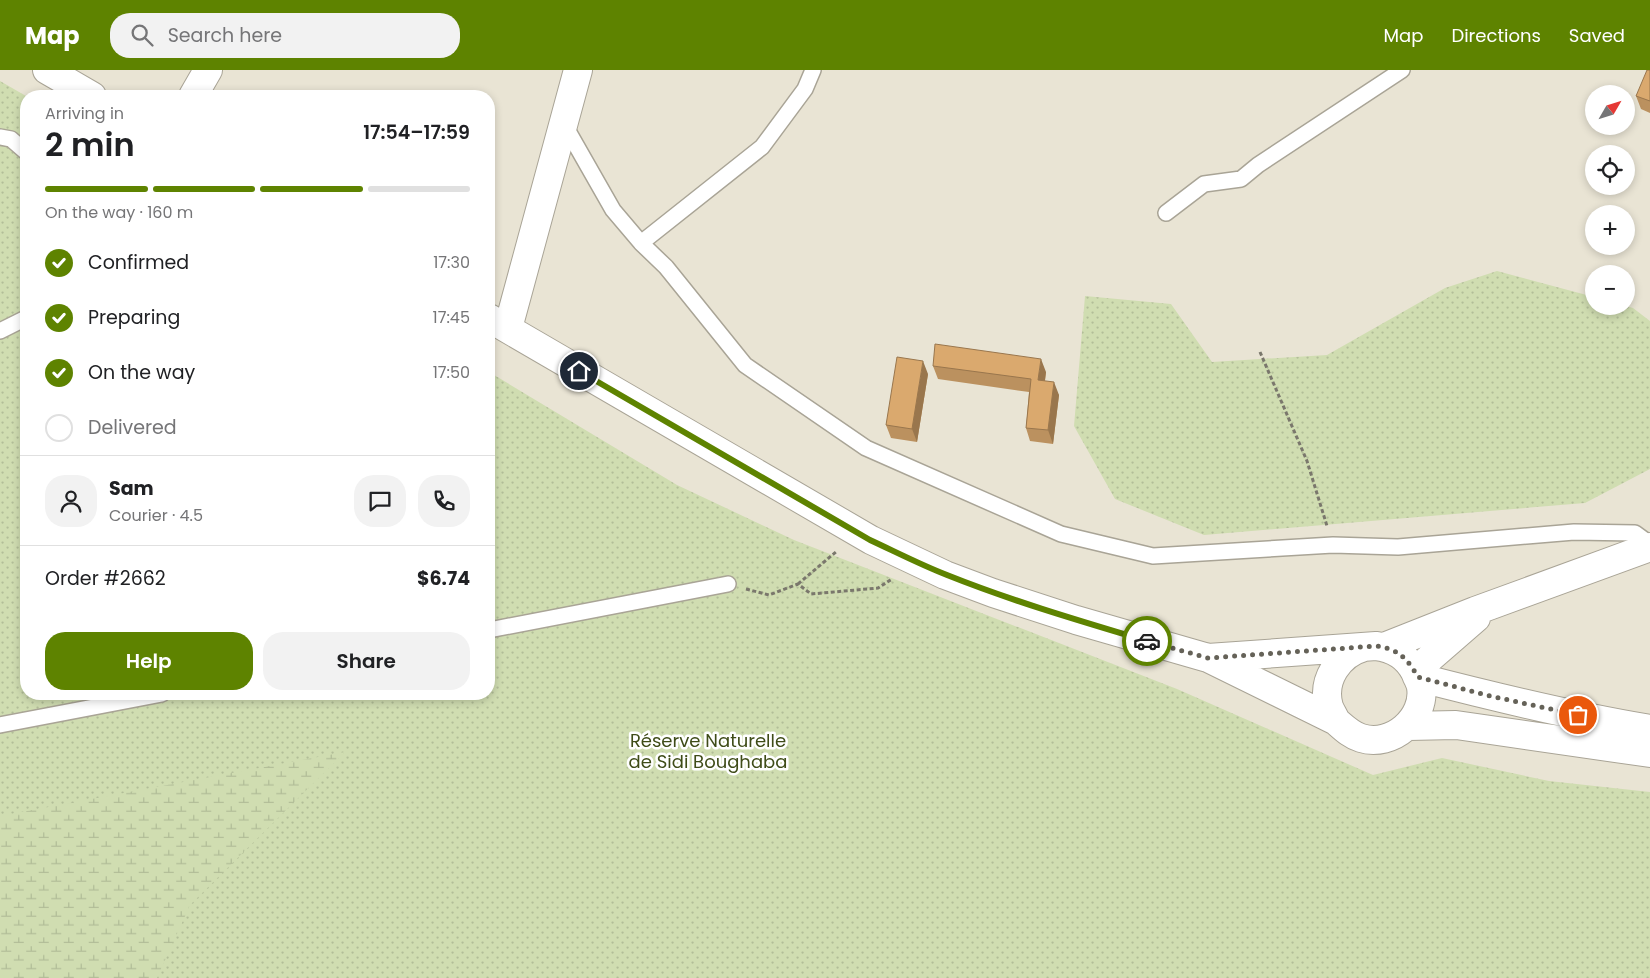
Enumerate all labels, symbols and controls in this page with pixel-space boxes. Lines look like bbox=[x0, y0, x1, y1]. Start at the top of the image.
search box bbox=[110, 13, 460, 58]
text: Map bbox=[25, 19, 80, 52]
icon: search bbox=[128, 21, 156, 49]
text: Search here bbox=[168, 22, 282, 49]
text: Map bbox=[1384, 23, 1423, 48]
text: Directions bbox=[1451, 23, 1541, 48]
text: Saved bbox=[1569, 23, 1625, 48]
north arrow bbox=[1585, 85, 1635, 135]
map controls bbox=[1585, 85, 1635, 315]
text: Arriving in bbox=[45, 102, 124, 125]
text: 17:54–17:59 bbox=[363, 119, 470, 146]
text: 2 min bbox=[45, 122, 135, 167]
button: locate bbox=[1585, 145, 1635, 195]
text: On the way · 160 m bbox=[45, 201, 193, 224]
button: + bbox=[1585, 205, 1635, 255]
icon: check bbox=[45, 249, 73, 277]
text: Confirmed bbox=[88, 249, 189, 276]
text: 17:30 bbox=[433, 251, 470, 274]
button: − bbox=[1585, 265, 1635, 315]
icon: check bbox=[45, 304, 73, 332]
text: Preparing bbox=[88, 304, 180, 331]
text: 17:45 bbox=[433, 306, 470, 329]
pin bbox=[558, 350, 600, 392]
icon: home bbox=[565, 357, 593, 385]
icon: check bbox=[45, 359, 73, 387]
text: On the way bbox=[88, 359, 195, 386]
text: 17:50 bbox=[433, 361, 470, 384]
text: Delivered bbox=[88, 414, 177, 441]
button: person bbox=[45, 475, 97, 527]
text: Sam bbox=[109, 475, 154, 502]
button: chat bbox=[354, 475, 406, 527]
button: phone bbox=[418, 475, 470, 527]
text: Courier · 4.5 bbox=[109, 504, 203, 527]
text: Order #2662 bbox=[45, 565, 166, 592]
text: $6.74 bbox=[417, 565, 470, 592]
courier bbox=[1122, 616, 1172, 666]
icon: car bbox=[1133, 627, 1161, 655]
button: Help bbox=[45, 632, 253, 690]
button: Share bbox=[263, 632, 470, 690]
pin bbox=[1557, 694, 1599, 736]
icon: bag bbox=[1564, 701, 1592, 729]
park label: Réserve Naturelle de Sidi Boughaba bbox=[629, 728, 787, 774]

